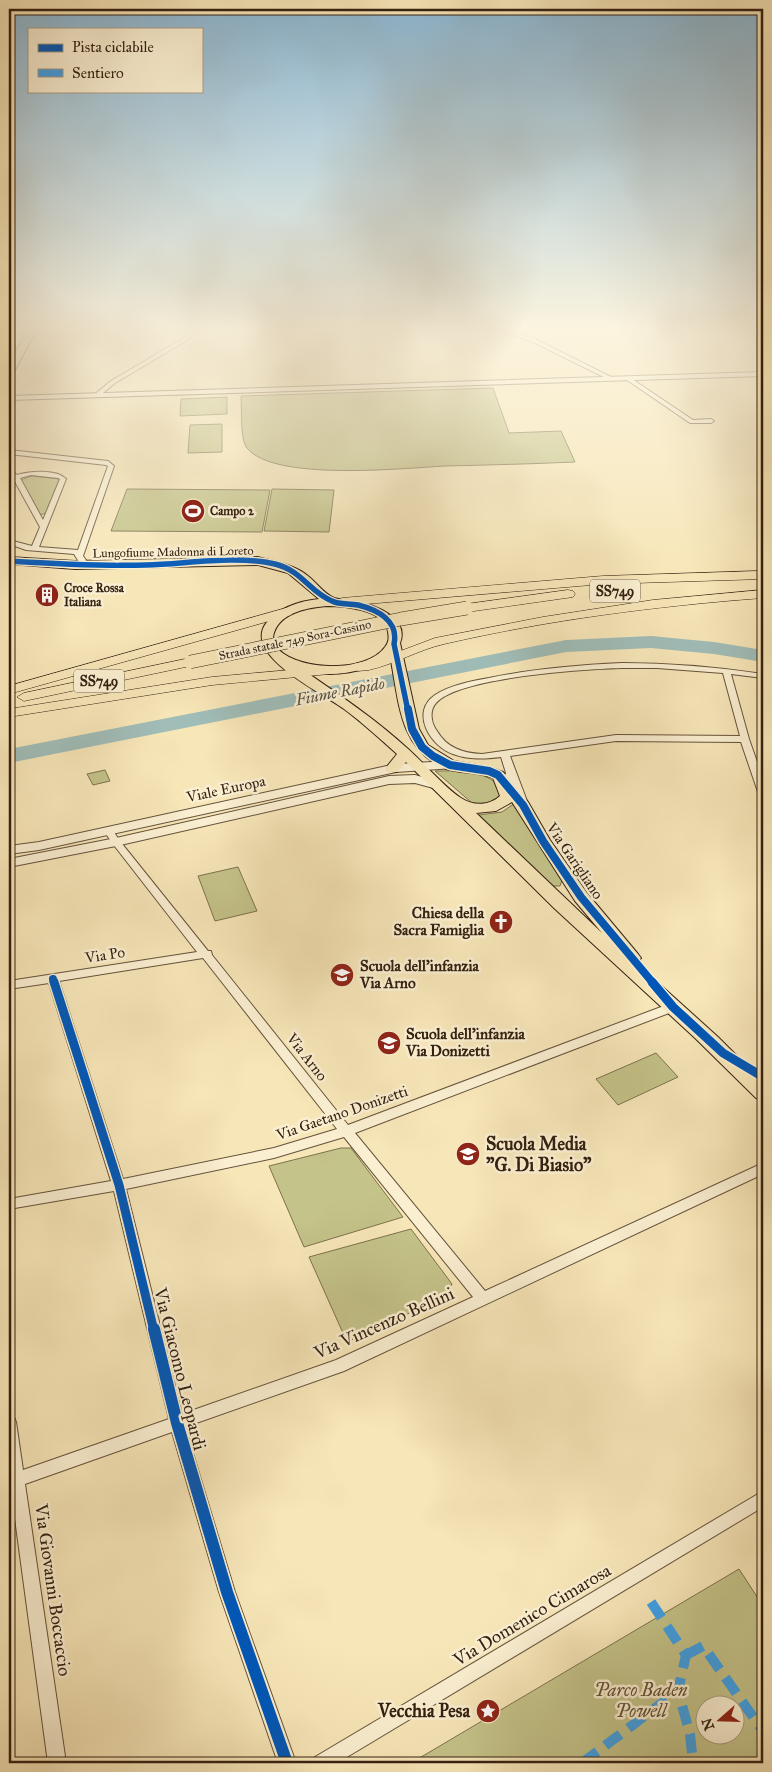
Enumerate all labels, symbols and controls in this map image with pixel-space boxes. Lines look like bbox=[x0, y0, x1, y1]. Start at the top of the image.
legend bbox=[28, 28, 202, 92]
text: Pista ciclabile bbox=[72, 38, 154, 56]
text: Sentiero bbox=[72, 64, 124, 82]
sports icon: Campo 2 bbox=[180, 498, 206, 524]
place label: Campo 2 bbox=[210, 504, 255, 519]
street label: Lungofiume Madonna di Loreto bbox=[92, 544, 254, 561]
road number: SS749 bbox=[590, 580, 640, 602]
place label: Croce Rossa Italiana bbox=[64, 581, 125, 609]
building icon: Croce Rossa Italiana bbox=[34, 582, 60, 608]
street label: Strada statale 749 Sora-Cassino bbox=[218, 617, 372, 663]
road number: SS749 bbox=[74, 669, 124, 692]
water label: Fiume Rapido bbox=[293, 674, 386, 711]
street label: Viale Europa bbox=[184, 772, 268, 806]
street label: Via Garigliano bbox=[542, 818, 607, 903]
place label: Chiesa della Sacra Famiglia bbox=[393, 904, 485, 940]
church icon: Chiesa della Sacra Famiglia bbox=[488, 909, 514, 935]
street label: Via Po bbox=[83, 943, 126, 967]
place label: Scuola dell'infanzia Via Arno bbox=[359, 957, 480, 992]
school or university icon: Scuola dell'infanzia Via Arno bbox=[329, 962, 355, 988]
place label: Scuola dell'infanzia Via Donizetti bbox=[405, 1025, 526, 1060]
street label: Via Arno bbox=[282, 1029, 331, 1085]
school or university icon: Scuola dell'infanzia Via Donizetti bbox=[376, 1030, 402, 1056]
street label: Via Gaetano Donizetti bbox=[273, 1082, 410, 1144]
place label: Scuola Media "G. Di Biasio" bbox=[486, 1133, 592, 1176]
school or university icon: Scuola Media "G. Di Biasio" bbox=[455, 1141, 481, 1167]
street label: Via Vincenzo Bellini bbox=[310, 1282, 458, 1364]
street label: Via Giacomo Leopardi bbox=[149, 1284, 211, 1453]
street label: Via Giovanni Boccaccio bbox=[30, 1501, 76, 1678]
street label: Via Domenico Cimarosa bbox=[448, 1559, 615, 1671]
park label: Parco Baden Powell bbox=[595, 1679, 688, 1722]
north arrow bbox=[694, 1694, 744, 1744]
place icon: Vecchia Pesa bbox=[475, 1698, 501, 1724]
place label: Vecchia Pesa bbox=[377, 1700, 470, 1722]
text: N bbox=[698, 1716, 718, 1733]

